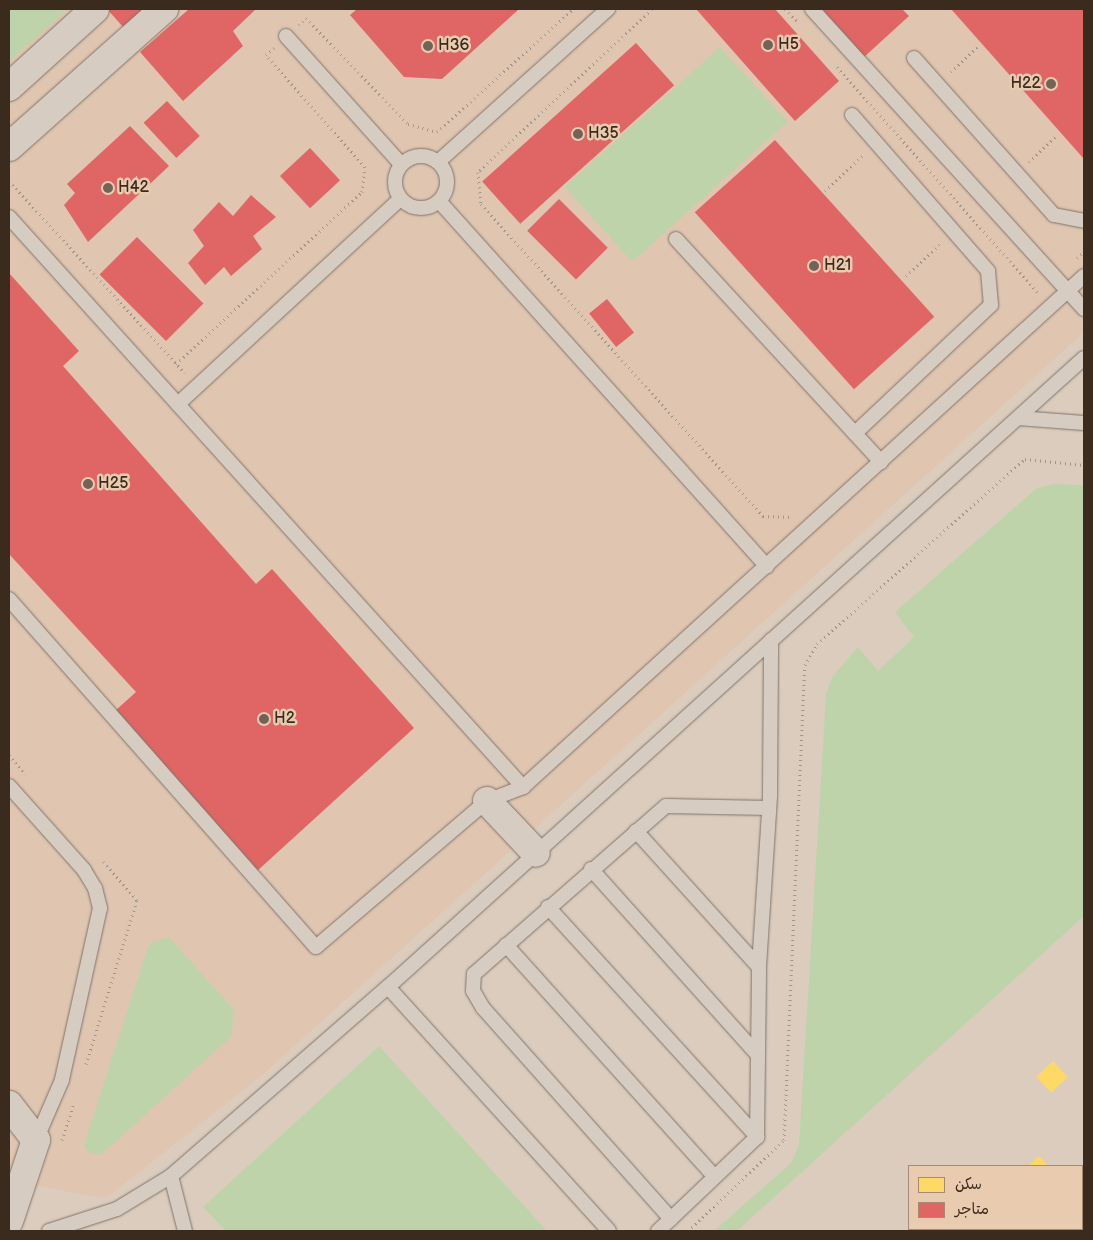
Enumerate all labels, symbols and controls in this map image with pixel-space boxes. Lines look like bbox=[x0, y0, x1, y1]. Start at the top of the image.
place label: H5 bbox=[778, 35, 799, 55]
place label: H36 bbox=[438, 36, 469, 56]
marker: H5 bbox=[762, 39, 774, 51]
marker: H36 bbox=[422, 40, 434, 52]
place label: H22 bbox=[1010, 74, 1041, 94]
marker: H22 bbox=[1045, 78, 1057, 90]
place label: H35 bbox=[588, 124, 619, 144]
marker: H35 bbox=[572, 128, 584, 140]
place label: H42 bbox=[118, 178, 149, 198]
marker: H42 bbox=[102, 182, 114, 194]
place label: H21 bbox=[824, 256, 851, 276]
marker: H21 bbox=[808, 260, 820, 272]
place label: H25 bbox=[98, 474, 128, 494]
marker: H25 bbox=[82, 478, 94, 490]
place label: H2 bbox=[274, 709, 295, 729]
marker: H2 bbox=[258, 713, 270, 725]
legend bbox=[908, 1165, 1083, 1230]
text: سكن bbox=[955, 1175, 982, 1194]
text: متاجر bbox=[955, 1200, 989, 1219]

